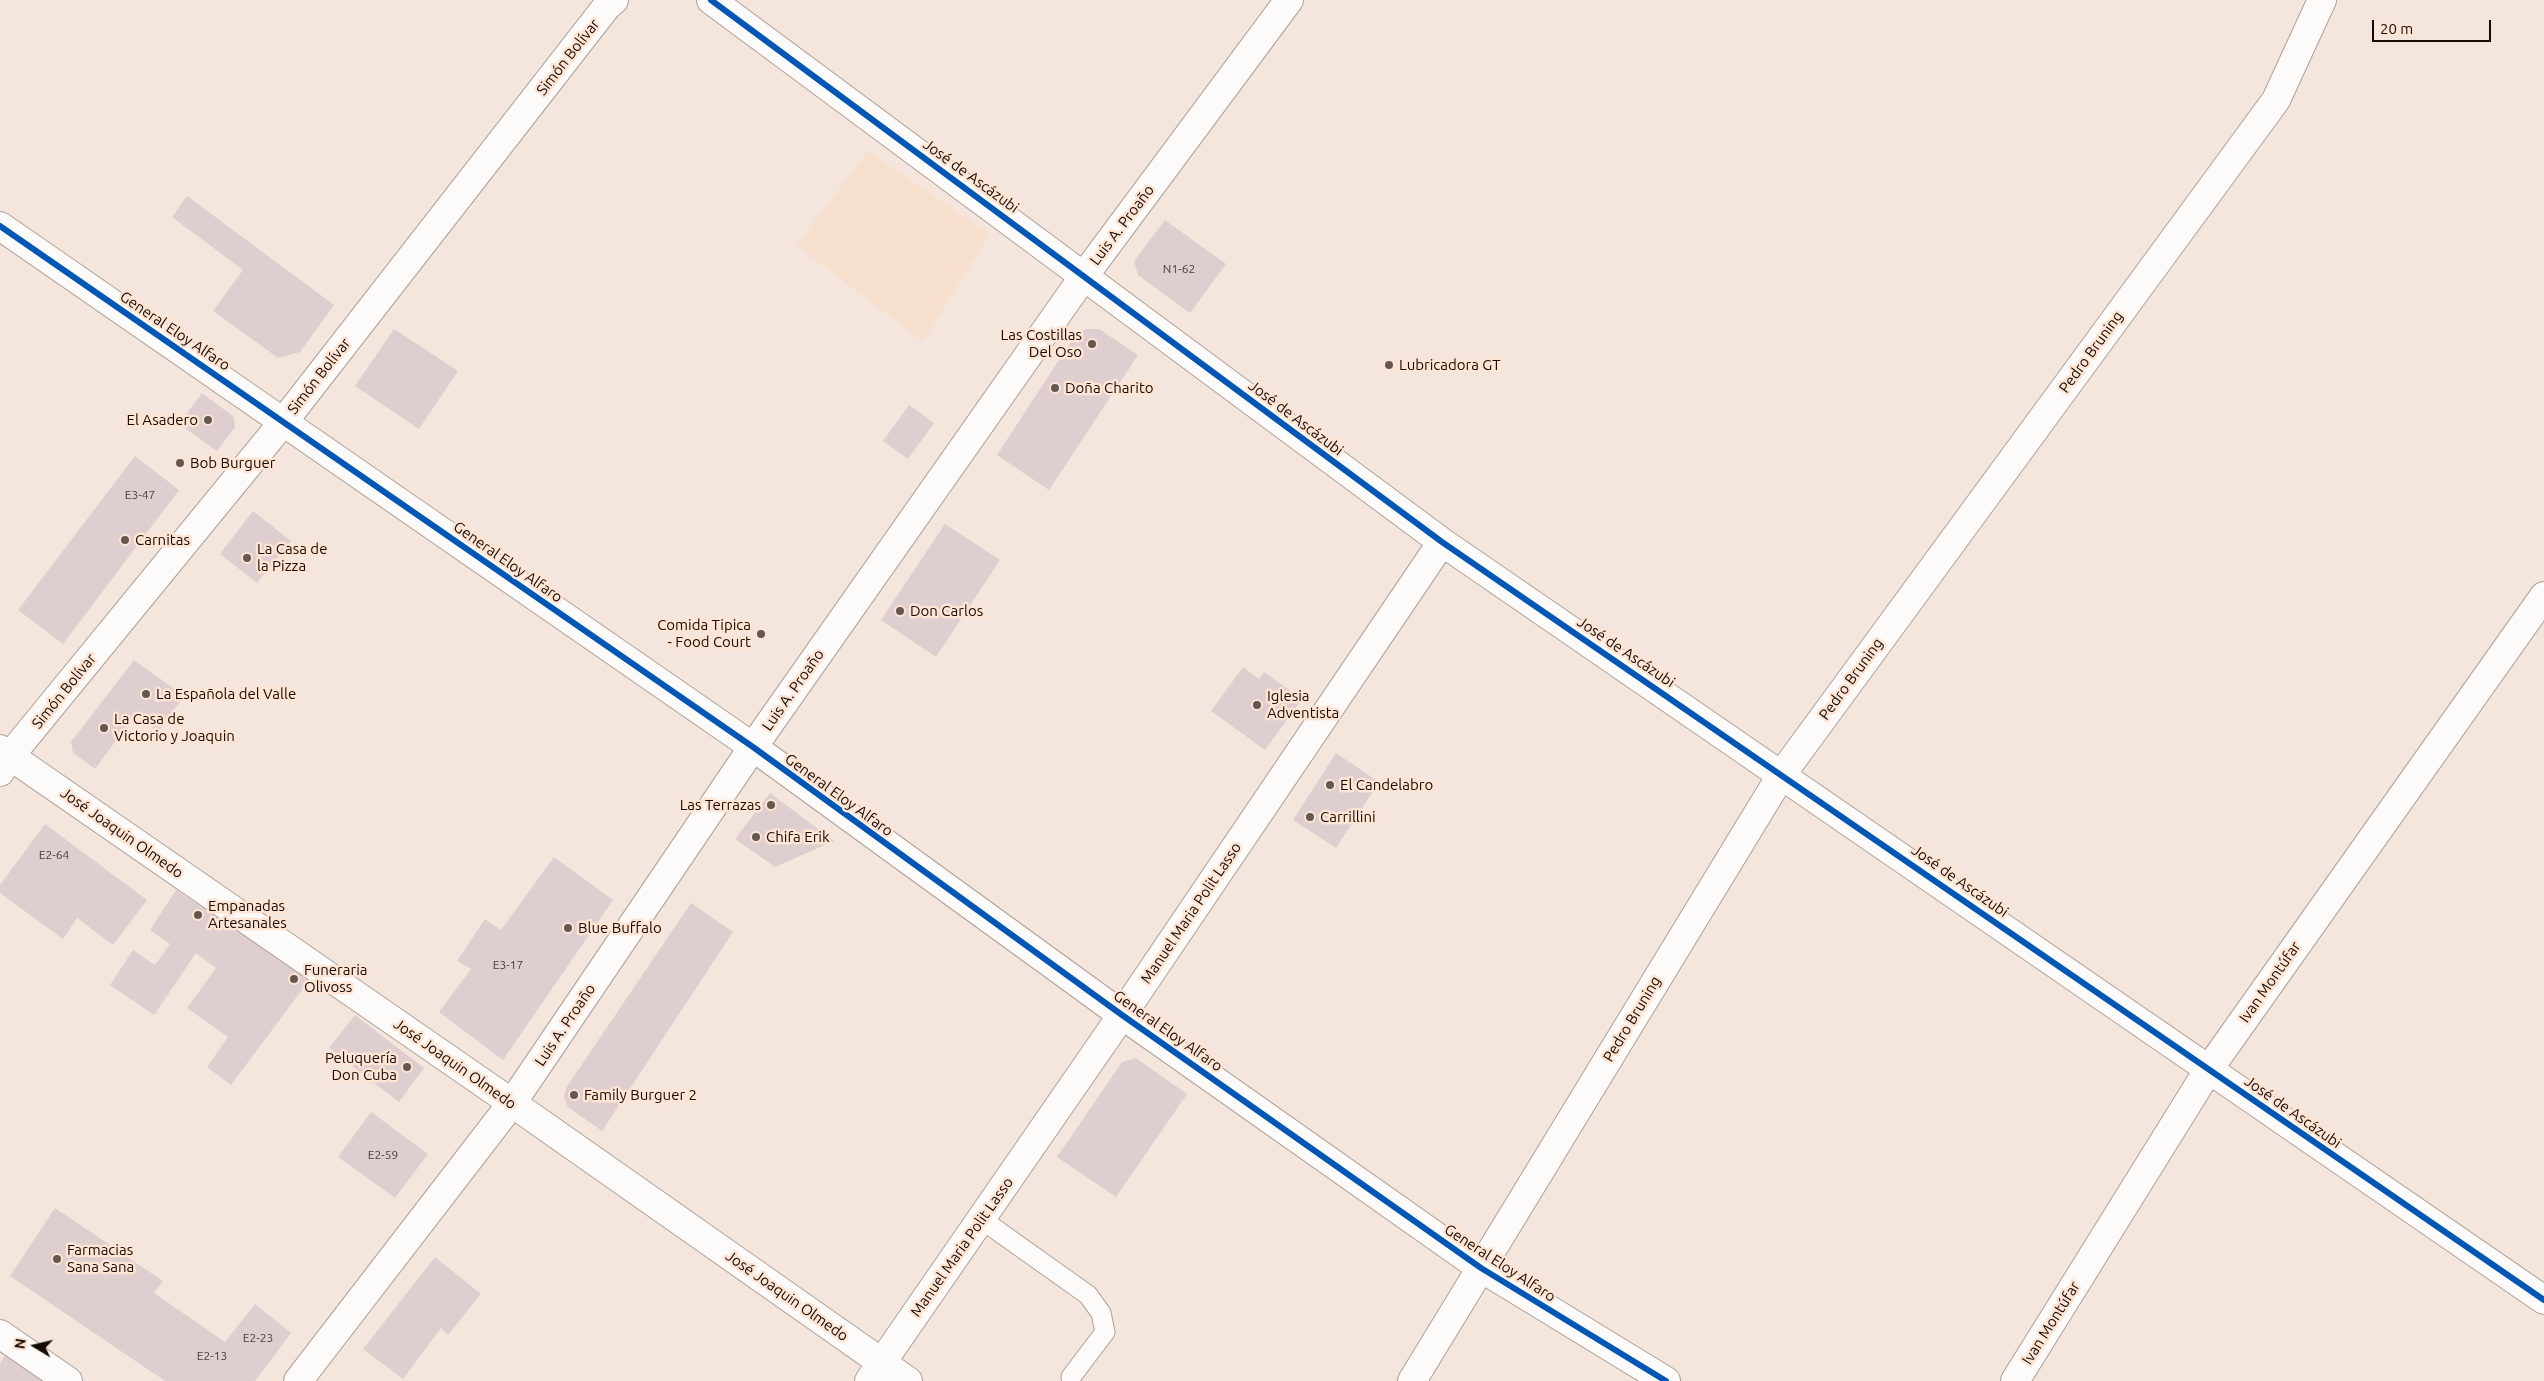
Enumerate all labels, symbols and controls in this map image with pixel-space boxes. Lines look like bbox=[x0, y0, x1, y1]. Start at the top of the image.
scale bar bbox=[2374, 10, 2493, 42]
street label: Simón Bolívar bbox=[533, 15, 603, 99]
text: 20 m bbox=[2380, 20, 2413, 37]
street label: José de Ascázubi bbox=[920, 135, 1022, 217]
street label: Luis A. Proaño bbox=[1086, 181, 1158, 269]
house number: N1-62 bbox=[1163, 262, 1195, 276]
street label: General Eloy Alfaro bbox=[116, 287, 234, 375]
street label: Pedro Bruning bbox=[2055, 308, 2127, 396]
place label: Las Costillas Del Oso bbox=[1001, 326, 1082, 361]
street label: Simón Bolívar bbox=[284, 334, 354, 418]
marker: Las Costillas Del Oso bbox=[1086, 338, 1098, 350]
place label: Lubricadora GT bbox=[1399, 356, 1501, 374]
marker: Lubricadora GT bbox=[1383, 359, 1395, 371]
street label: José de Ascázubi bbox=[1245, 377, 1347, 459]
place label: Doña Charito bbox=[1065, 379, 1154, 397]
marker: Doña Charito bbox=[1049, 382, 1061, 394]
place label: El Asadero bbox=[127, 411, 198, 429]
marker: El Asadero bbox=[202, 414, 214, 426]
place label: Bob Burguer bbox=[190, 454, 275, 472]
marker: Bob Burguer bbox=[174, 457, 186, 469]
house number: E3-47 bbox=[125, 488, 155, 502]
street label: General Eloy Alfaro bbox=[450, 518, 566, 606]
place label: Carnitas bbox=[135, 531, 190, 549]
marker: Carnitas bbox=[119, 534, 131, 546]
place label: La Casa de la Pizza bbox=[257, 540, 327, 575]
marker: La Casa de la Pizza bbox=[241, 552, 253, 564]
place label: Don Carlos bbox=[910, 602, 983, 620]
marker: Don Carlos bbox=[894, 605, 906, 617]
street label: José de Ascázubi bbox=[1574, 613, 1678, 691]
place label: Comida Tipica - Food Court bbox=[657, 616, 751, 651]
marker: Comida Tipica - Food Court bbox=[755, 628, 767, 640]
street label: Pedro Bruning bbox=[1815, 635, 1887, 723]
street label: Luis A. Proaño bbox=[758, 646, 828, 734]
street label: Simón Bolívar bbox=[28, 650, 100, 732]
place label: La Española del Valle bbox=[156, 685, 296, 703]
place label: Iglesia Adventista bbox=[1267, 687, 1339, 722]
marker: La Española del Valle bbox=[140, 688, 152, 700]
marker: Iglesia Adventista bbox=[1251, 699, 1263, 711]
place label: La Casa de Victorio y Joaquin bbox=[114, 710, 235, 745]
marker: La Casa de Victorio y Joaquin bbox=[98, 722, 110, 734]
street label: General Eloy Alfaro bbox=[781, 750, 897, 840]
place label: El Candelabro bbox=[1340, 776, 1433, 794]
marker: El Candelabro bbox=[1324, 779, 1336, 791]
street label: José Joaquin Olmedo bbox=[57, 784, 187, 882]
place label: Las Terrazas bbox=[680, 796, 761, 814]
marker: Las Terrazas bbox=[765, 799, 777, 811]
place label: Carrillini bbox=[1320, 808, 1376, 826]
marker: Carrillini bbox=[1304, 811, 1316, 823]
place label: Chifa Erik bbox=[766, 828, 830, 846]
marker: Chifa Erik bbox=[750, 831, 762, 843]
street label: Manuel Maria Polit Lasso bbox=[1137, 839, 1245, 987]
street label: José de Ascázubi bbox=[1908, 841, 2012, 921]
house number: E2-64 bbox=[39, 848, 69, 862]
place label: Empanadas Artesanales bbox=[208, 897, 287, 932]
marker: Empanadas Artesanales bbox=[192, 909, 204, 921]
place label: Blue Buffalo bbox=[578, 919, 662, 937]
marker: Blue Buffalo bbox=[562, 922, 574, 934]
street label: Ivan Montúfar bbox=[2235, 938, 2305, 1026]
house number: E3-17 bbox=[493, 958, 523, 972]
place label: Funeraria Olivoss bbox=[304, 961, 367, 996]
marker: Funeraria Olivoss bbox=[288, 973, 300, 985]
street label: Pedro Bruning bbox=[1599, 973, 1665, 1065]
street label: Luis A. Proaño bbox=[531, 980, 599, 1070]
street label: General Eloy Alfaro bbox=[1110, 987, 1226, 1075]
street label: José Joaquin Olmedo bbox=[390, 1015, 520, 1113]
place label: Peluquería Don Cuba bbox=[325, 1049, 397, 1084]
marker: Peluquería Don Cuba bbox=[401, 1061, 413, 1073]
street label: José de Ascázubi bbox=[2241, 1072, 2345, 1152]
place label: Family Burguer 2 bbox=[584, 1086, 697, 1104]
marker: Family Burguer 2 bbox=[568, 1089, 580, 1101]
house number: E2-59 bbox=[368, 1148, 398, 1162]
street label: Manuel Maria Polit Lasso bbox=[907, 1174, 1017, 1320]
street label: General Eloy Alfaro bbox=[1441, 1220, 1559, 1306]
place label: Farmacias Sana Sana bbox=[67, 1241, 134, 1276]
street label: José Joaquin Olmedo bbox=[722, 1247, 852, 1345]
marker: Farmacias Sana Sana bbox=[51, 1253, 63, 1265]
street label: Ivan Montúfar bbox=[2018, 1278, 2084, 1368]
north arrow bbox=[10, 1321, 60, 1371]
house number: E2-23 bbox=[243, 1331, 273, 1345]
text: N bbox=[11, 1337, 29, 1350]
house number: E2-13 bbox=[197, 1349, 227, 1363]

